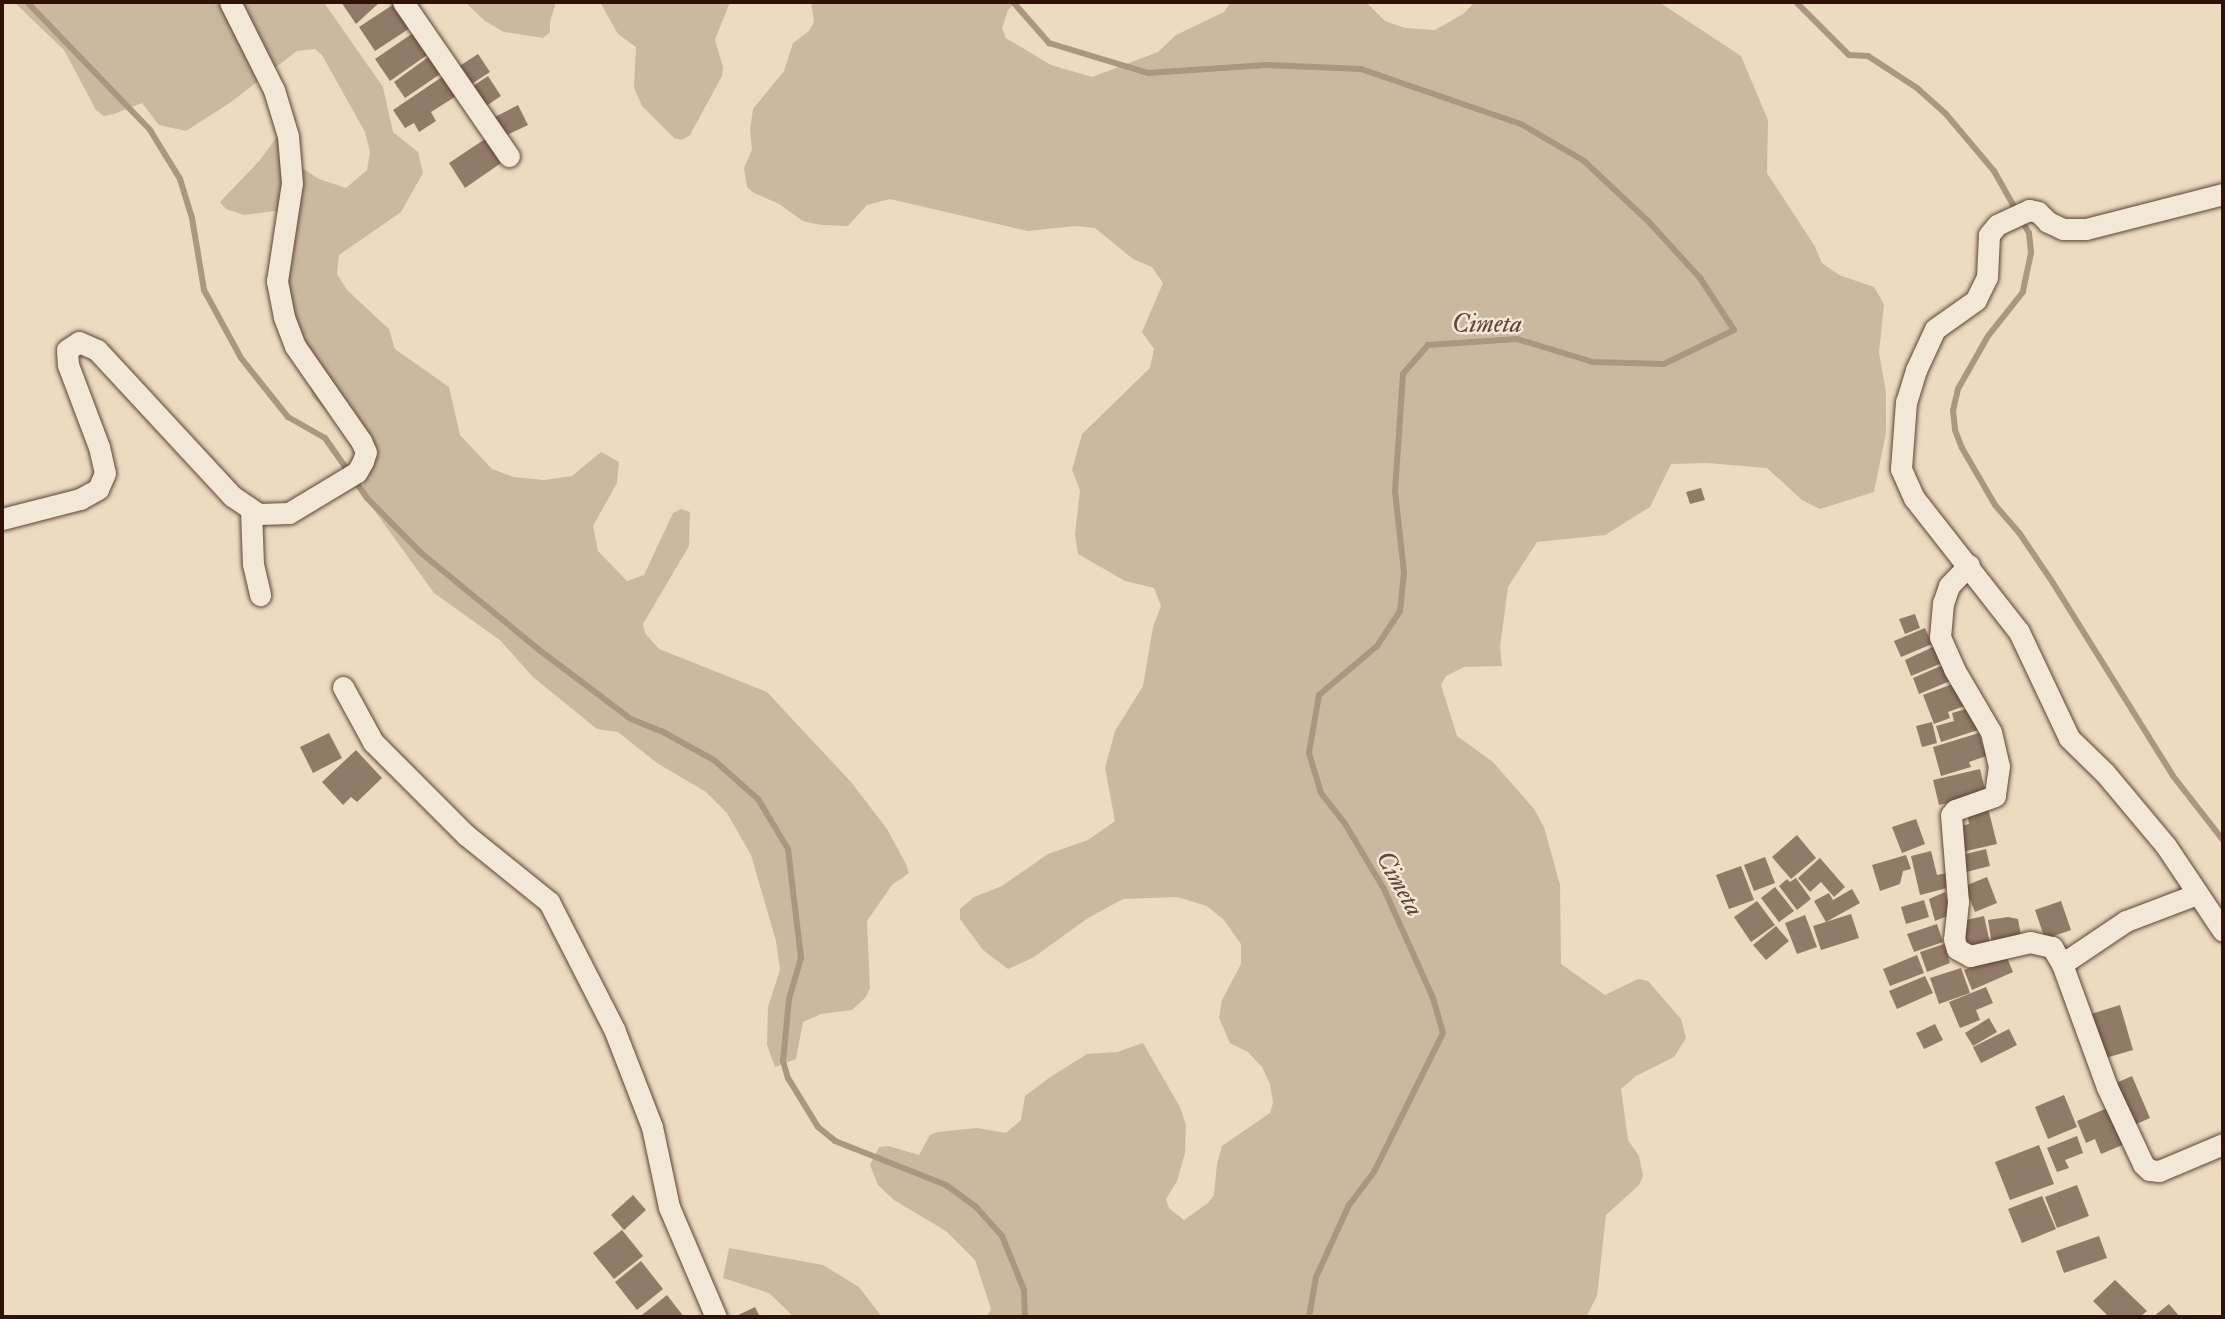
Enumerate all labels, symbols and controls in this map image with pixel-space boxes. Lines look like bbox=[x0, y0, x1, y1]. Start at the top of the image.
water label: Cimeta bbox=[1452, 309, 1522, 341]
water label: Cimeta bbox=[1368, 846, 1430, 922]

